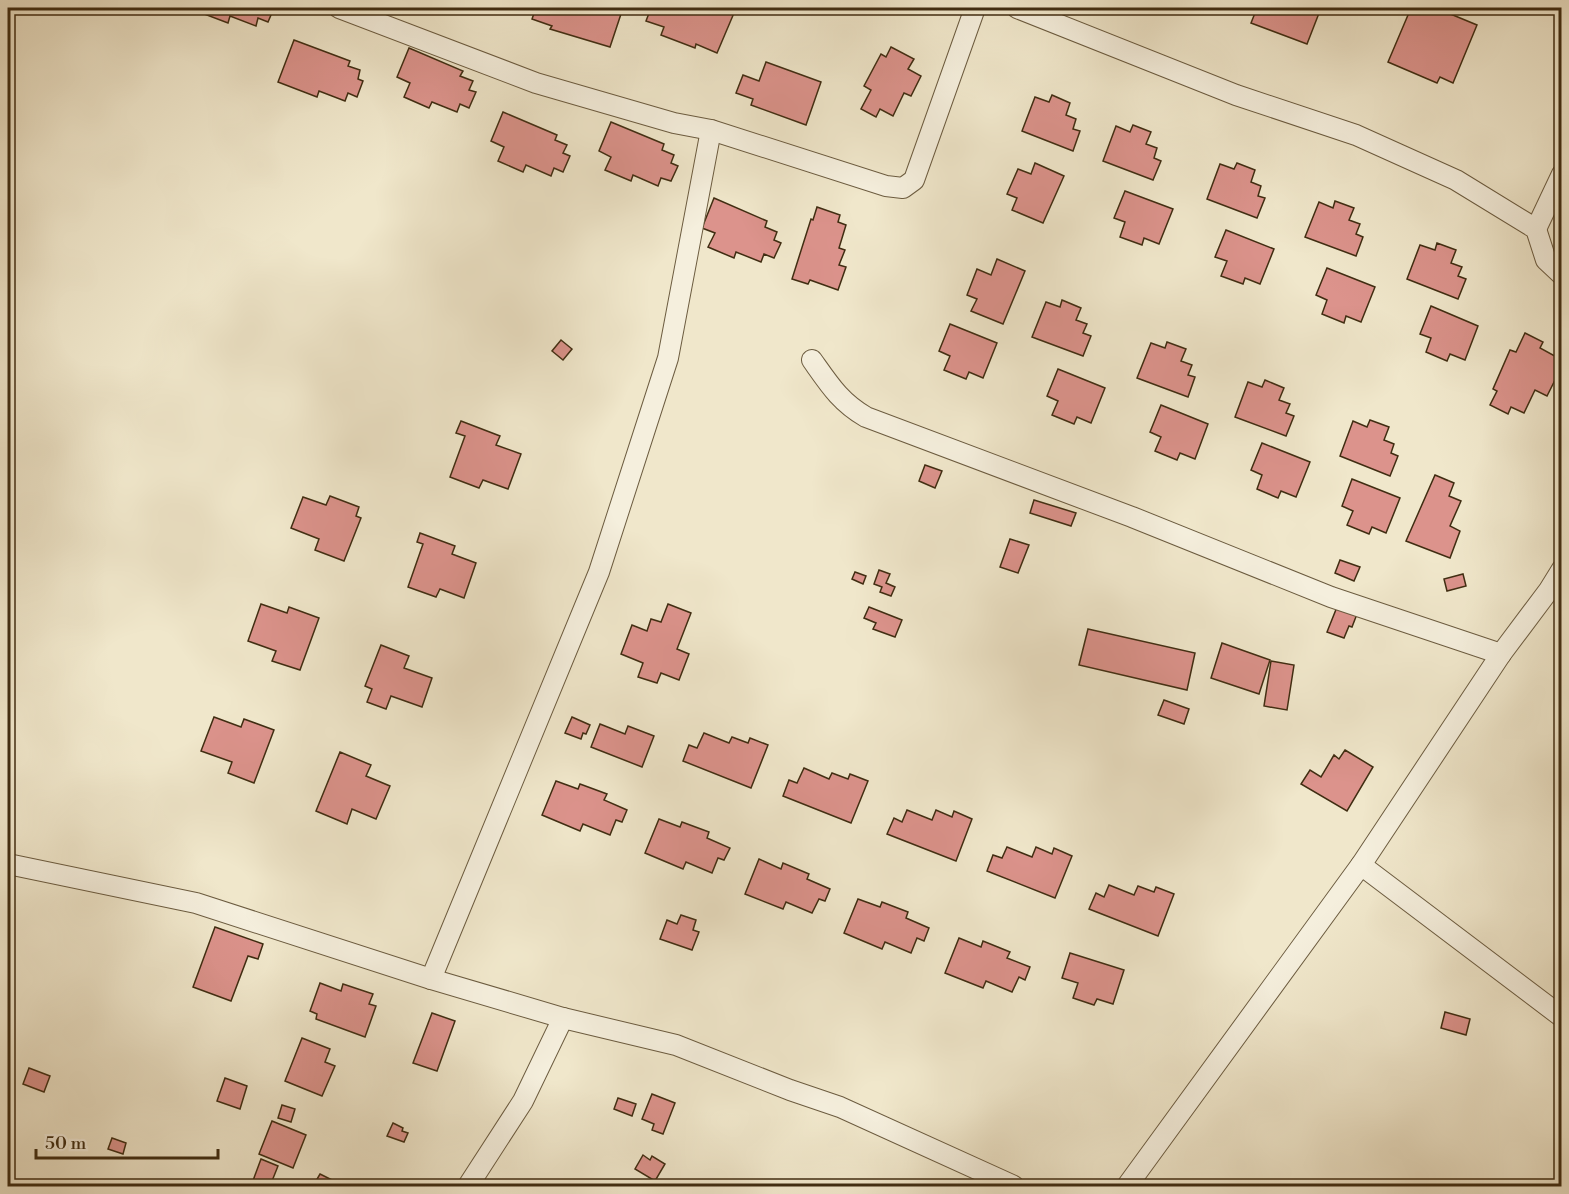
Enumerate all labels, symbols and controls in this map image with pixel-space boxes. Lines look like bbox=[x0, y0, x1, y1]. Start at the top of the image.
scale bar bbox=[36, 1122, 218, 1160]
text: 50 m bbox=[45, 1132, 87, 1155]

